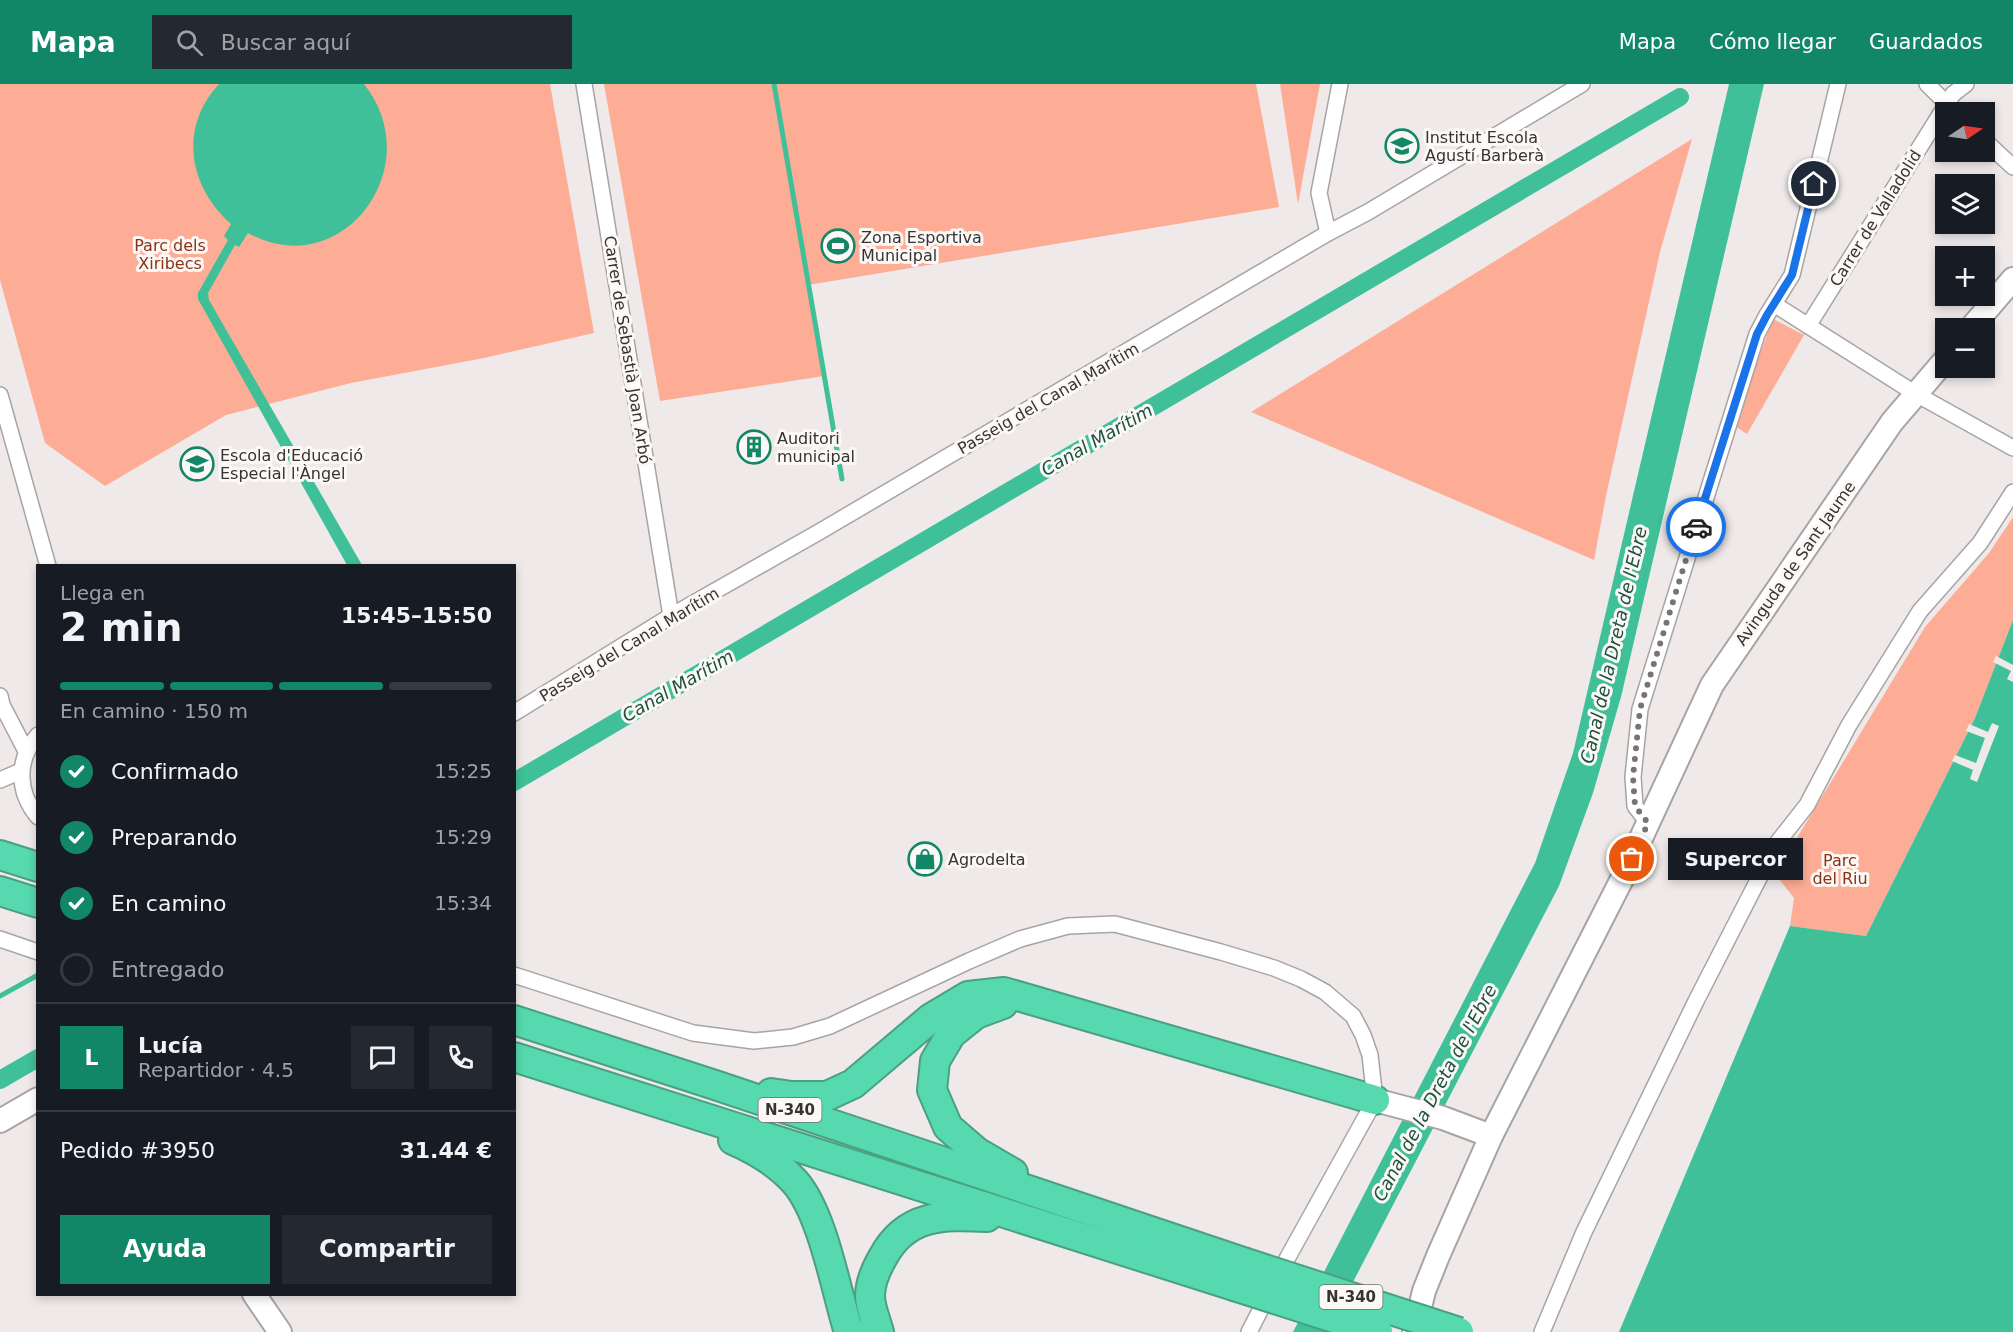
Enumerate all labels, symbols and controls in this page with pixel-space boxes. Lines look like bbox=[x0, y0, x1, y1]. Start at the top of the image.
search box bbox=[152, 15, 572, 69]
text: Mapa bbox=[30, 26, 116, 59]
icon: search bbox=[173, 26, 206, 59]
text: Buscar aquí bbox=[221, 30, 350, 55]
text: Mapa bbox=[1619, 30, 1676, 54]
text: Cómo llegar bbox=[1709, 30, 1836, 54]
text: Guardados bbox=[1869, 30, 1983, 54]
north arrow bbox=[1935, 102, 1995, 162]
map controls bbox=[1935, 102, 1995, 378]
school or university icon: Institut Escola Agustí Barberà bbox=[1384, 128, 1420, 164]
place label: Institut Escola Agustí Barberà bbox=[1425, 128, 1544, 165]
street label: Carrer de Valladolid bbox=[1826, 147, 1925, 290]
pin bbox=[1788, 158, 1839, 209]
icon: home bbox=[1797, 167, 1830, 200]
button: layers bbox=[1935, 174, 1995, 234]
sports icon: Zona Esportiva Municipal bbox=[820, 228, 856, 264]
place label: Zona Esportiva Municipal bbox=[861, 228, 982, 265]
street label: Carrer de Sebastià Joan Arbó bbox=[600, 235, 655, 466]
park label: Parc dels Xiribecs bbox=[134, 236, 206, 273]
button: + bbox=[1935, 246, 1995, 306]
button: − bbox=[1935, 318, 1995, 378]
street label: Passeig del Canal Marítim bbox=[954, 338, 1142, 458]
water label: Canal Marítim bbox=[1037, 399, 1157, 481]
building icon: Auditori municipal bbox=[736, 429, 772, 465]
place label: Auditori municipal bbox=[777, 429, 855, 466]
school or university icon: Escola d'Educació Especial l'Àngel bbox=[179, 446, 215, 482]
place label: Escola d'Educació Especial l'Àngel bbox=[220, 446, 363, 483]
street label: Avinguda de Sant Jaume bbox=[1731, 478, 1859, 649]
courier bbox=[1666, 497, 1726, 557]
icon: car bbox=[1680, 511, 1713, 544]
water label: Canal de la Dreta de l'Ebre bbox=[1576, 524, 1651, 765]
text: Llega en bbox=[60, 581, 145, 605]
street label: Passeig del Canal Marítim bbox=[536, 583, 722, 705]
text: 15:45–15:50 bbox=[341, 603, 492, 628]
text: 2 min bbox=[60, 605, 182, 650]
water label: Canal Marítim bbox=[618, 645, 738, 727]
text: En camino · 150 m bbox=[60, 699, 248, 723]
icon: check bbox=[60, 755, 93, 788]
text: Confirmado bbox=[111, 759, 239, 784]
text: 15:25 bbox=[434, 759, 492, 783]
icon: check bbox=[60, 821, 93, 854]
text: Preparando bbox=[111, 825, 237, 850]
text: 15:29 bbox=[434, 825, 492, 849]
pin bbox=[1606, 833, 1657, 884]
callout: Supercor bbox=[1668, 838, 1803, 880]
shop icon: Agrodelta bbox=[907, 841, 943, 877]
icon: bag bbox=[1615, 842, 1648, 875]
text: Supercor bbox=[1685, 847, 1786, 871]
place label: Agrodelta bbox=[948, 850, 1026, 869]
park label: Parc del Riu bbox=[1812, 851, 1868, 888]
icon: check bbox=[60, 887, 93, 920]
text: En camino bbox=[111, 891, 226, 916]
text: 15:34 bbox=[434, 891, 492, 915]
text: Entregado bbox=[111, 957, 224, 982]
water label: Canal de la Dreta de l'Ebre bbox=[1368, 981, 1501, 1205]
button: chat bbox=[351, 1026, 414, 1089]
button: phone bbox=[429, 1026, 492, 1089]
text: Lucía bbox=[138, 1033, 203, 1058]
text: L bbox=[84, 1045, 99, 1070]
text: Repartidor · 4.5 bbox=[138, 1058, 294, 1082]
road number: N-340 bbox=[758, 1098, 822, 1122]
text: Pedido #3950 bbox=[60, 1138, 215, 1163]
text: 31.44 € bbox=[399, 1138, 492, 1163]
button: Ayuda bbox=[60, 1215, 270, 1284]
button: Compartir bbox=[282, 1215, 492, 1284]
road number: N-340 bbox=[1320, 1285, 1382, 1309]

